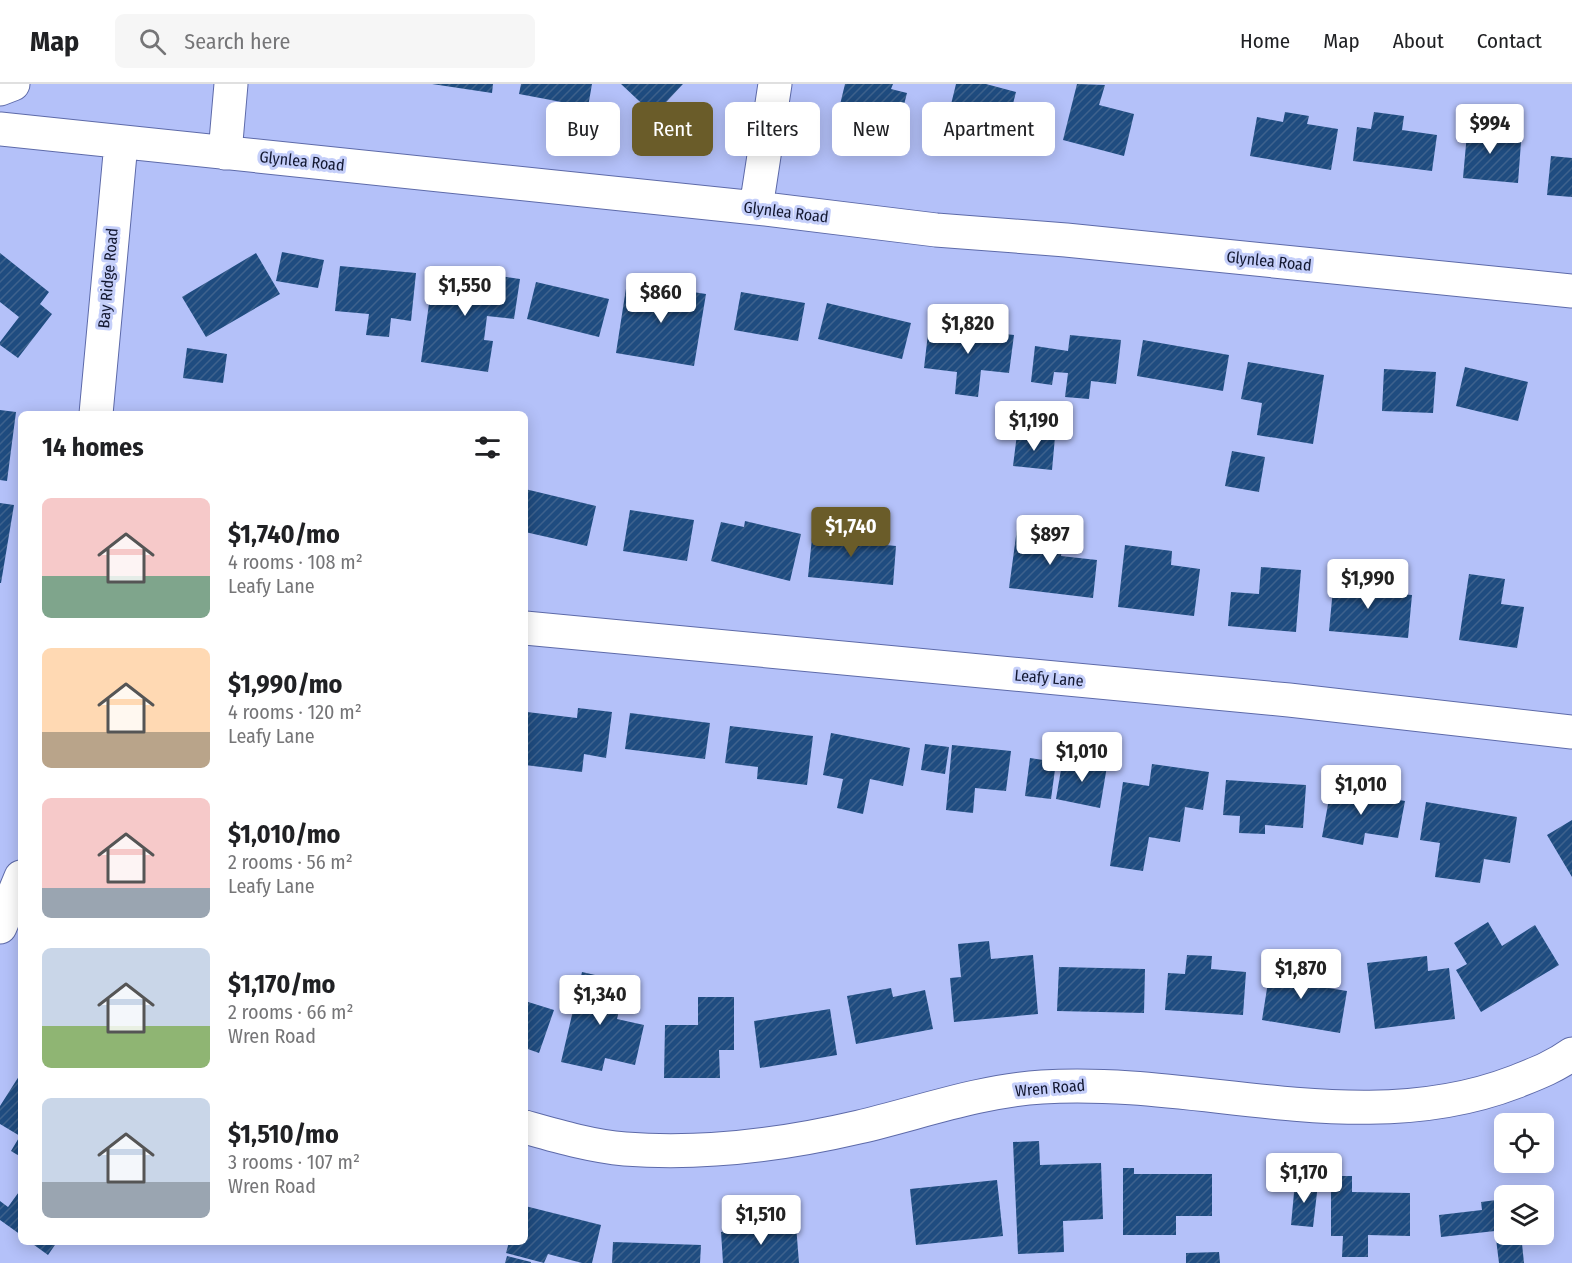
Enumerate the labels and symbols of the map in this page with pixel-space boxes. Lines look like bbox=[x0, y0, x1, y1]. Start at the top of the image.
pin: $994 bbox=[1454, 104, 1526, 155]
street label: Glynlea Road bbox=[258, 147, 346, 175]
street label: Glynlea Road bbox=[742, 197, 830, 227]
street label: Bay Ridge Road bbox=[94, 227, 122, 329]
street label: Glynlea Road bbox=[1225, 247, 1313, 275]
pin: $1,550 bbox=[416, 266, 514, 317]
pin: $860 bbox=[625, 273, 697, 324]
pin: $1,820 bbox=[919, 304, 1017, 355]
pin: $1,190 bbox=[985, 401, 1083, 452]
pin: $1,740 bbox=[802, 507, 900, 558]
pin: $897 bbox=[1014, 515, 1086, 566]
pin: $1,990 bbox=[1319, 559, 1417, 610]
street label: Leafy Lane bbox=[1014, 666, 1084, 690]
pin: $1,010 bbox=[1033, 732, 1131, 783]
pin: $1,010 bbox=[1312, 765, 1410, 816]
pin: $1,870 bbox=[1252, 949, 1350, 1000]
pin: $1,340 bbox=[551, 975, 649, 1026]
street label: Wren Road bbox=[1014, 1075, 1086, 1101]
pin: $1,170 bbox=[1255, 1153, 1353, 1204]
pin: $1,510 bbox=[712, 1195, 810, 1246]

